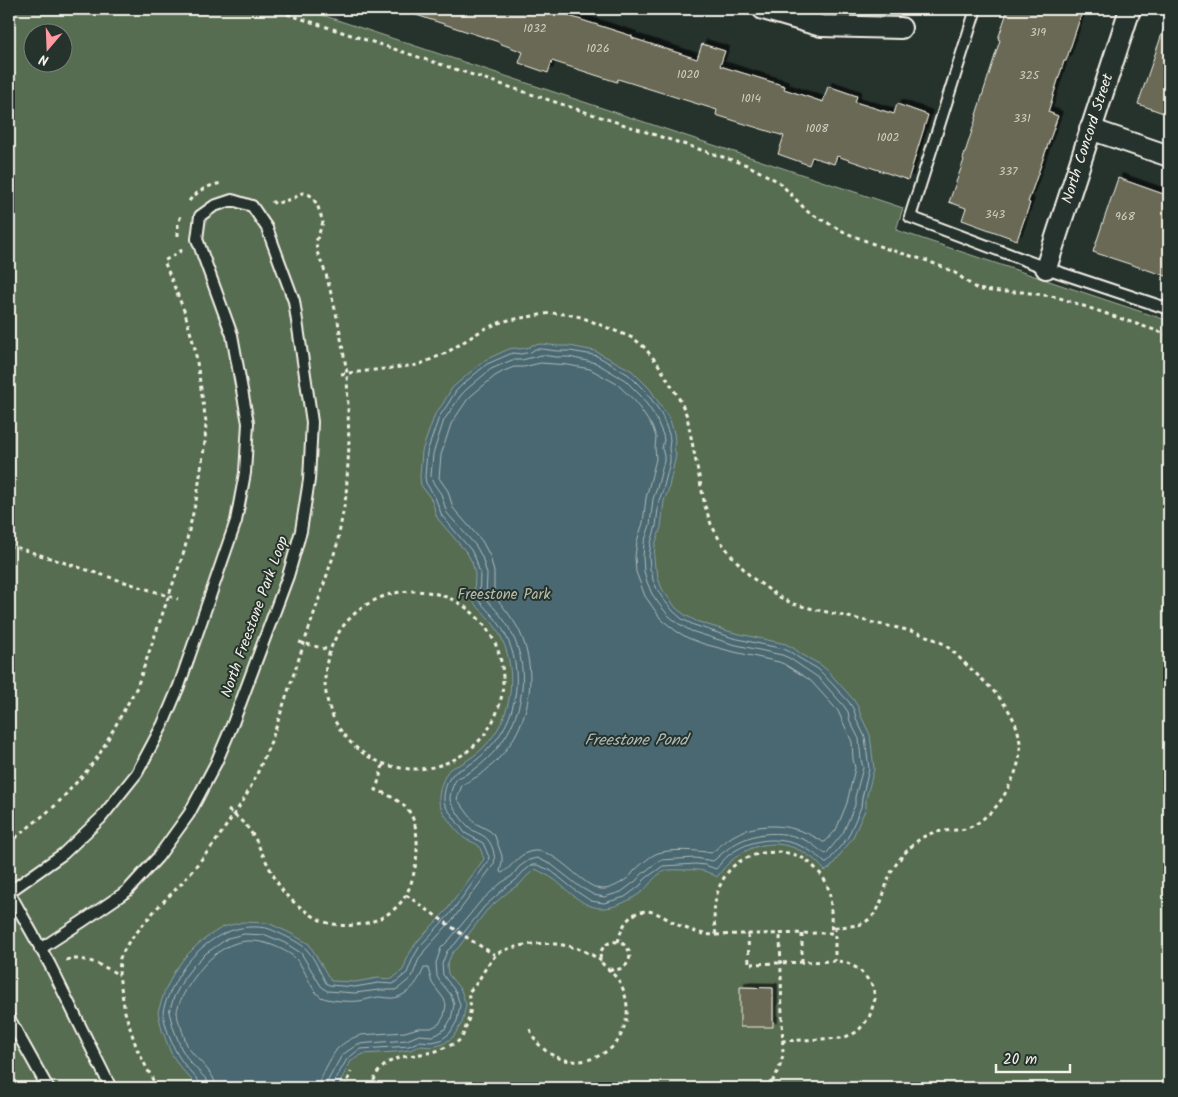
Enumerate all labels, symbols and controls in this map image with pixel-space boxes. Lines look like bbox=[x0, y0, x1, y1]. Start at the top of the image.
house number: 1032 bbox=[523, 19, 547, 38]
north arrow bbox=[22, 22, 72, 72]
house number: 319 bbox=[1030, 23, 1046, 42]
house number: 1026 bbox=[586, 39, 610, 58]
text: N bbox=[36, 47, 52, 71]
house number: 1020 bbox=[677, 65, 699, 84]
house number: 325 bbox=[1019, 66, 1041, 85]
street label: North Concord Street bbox=[1056, 70, 1120, 207]
house number: 1014 bbox=[741, 89, 761, 108]
house number: 331 bbox=[1013, 109, 1031, 128]
house number: 1008 bbox=[806, 119, 829, 138]
house number: 1002 bbox=[877, 128, 899, 147]
house number: 337 bbox=[998, 162, 1018, 181]
house number: 343 bbox=[985, 205, 1005, 224]
house number: 968 bbox=[1115, 207, 1136, 226]
street label: North Freestone Park Loop bbox=[215, 533, 295, 701]
park label: Freestone Park bbox=[457, 583, 552, 607]
water label: Freestone Pond bbox=[585, 728, 691, 753]
scale bar bbox=[996, 1042, 1069, 1074]
text: 20 m bbox=[1003, 1048, 1037, 1072]

